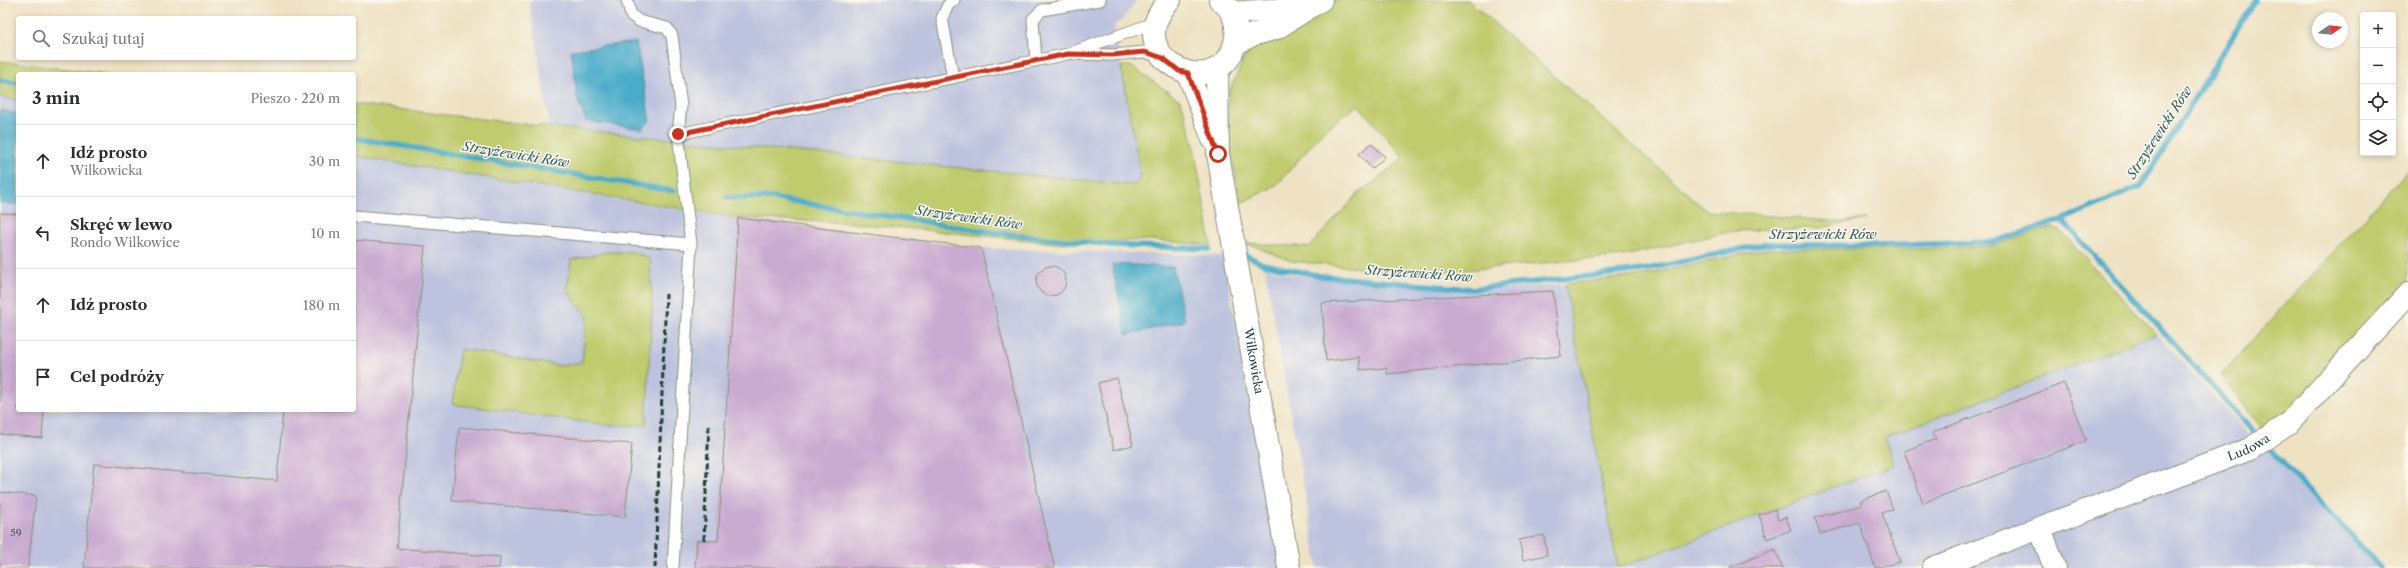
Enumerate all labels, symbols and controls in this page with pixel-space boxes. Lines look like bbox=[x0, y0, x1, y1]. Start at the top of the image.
north arrow bbox=[2312, 12, 2348, 48]
map controls bbox=[2360, 12, 2396, 156]
button: + bbox=[2360, 12, 2396, 48]
search box bbox=[16, 16, 356, 60]
icon: search bbox=[30, 27, 52, 49]
text: Szukaj tutaj bbox=[62, 29, 144, 48]
button: − bbox=[2360, 48, 2396, 84]
water label: Strzyżewicki Rów bbox=[2122, 82, 2195, 182]
button: locate bbox=[2360, 84, 2396, 120]
text: 3 min bbox=[32, 88, 81, 108]
text: Pieszo · 220 m bbox=[251, 90, 340, 106]
button: layers bbox=[2360, 120, 2396, 156]
route end bbox=[669, 125, 687, 143]
water label: Strzyżewicki Rów bbox=[461, 138, 571, 170]
text: Idź prosto bbox=[70, 143, 147, 162]
route start bbox=[1209, 145, 1227, 163]
icon: ahead bbox=[32, 150, 54, 172]
text: 30 m bbox=[309, 153, 340, 169]
text: Wilkowicka bbox=[70, 162, 142, 178]
water label: Strzyżewicki Rów bbox=[914, 201, 1024, 232]
text: Skręć w lewo bbox=[70, 215, 172, 234]
icon: left bbox=[32, 222, 54, 244]
text: 10 m bbox=[311, 225, 340, 241]
water label: Strzyżewicki Rów bbox=[1768, 226, 1877, 242]
text: Rondo Wilkowice bbox=[70, 234, 180, 250]
water label: Strzyżewicki Rów bbox=[1364, 261, 1474, 285]
icon: ahead bbox=[32, 294, 54, 316]
text: Idź prosto bbox=[70, 295, 147, 314]
text: 180 m bbox=[303, 297, 340, 313]
street label: Wilkowicka bbox=[1241, 326, 1267, 396]
icon: arrive bbox=[32, 366, 54, 388]
text: Cel podróży bbox=[70, 367, 164, 386]
street label: Ludowa bbox=[2225, 430, 2273, 464]
house number: 59 bbox=[10, 526, 22, 539]

